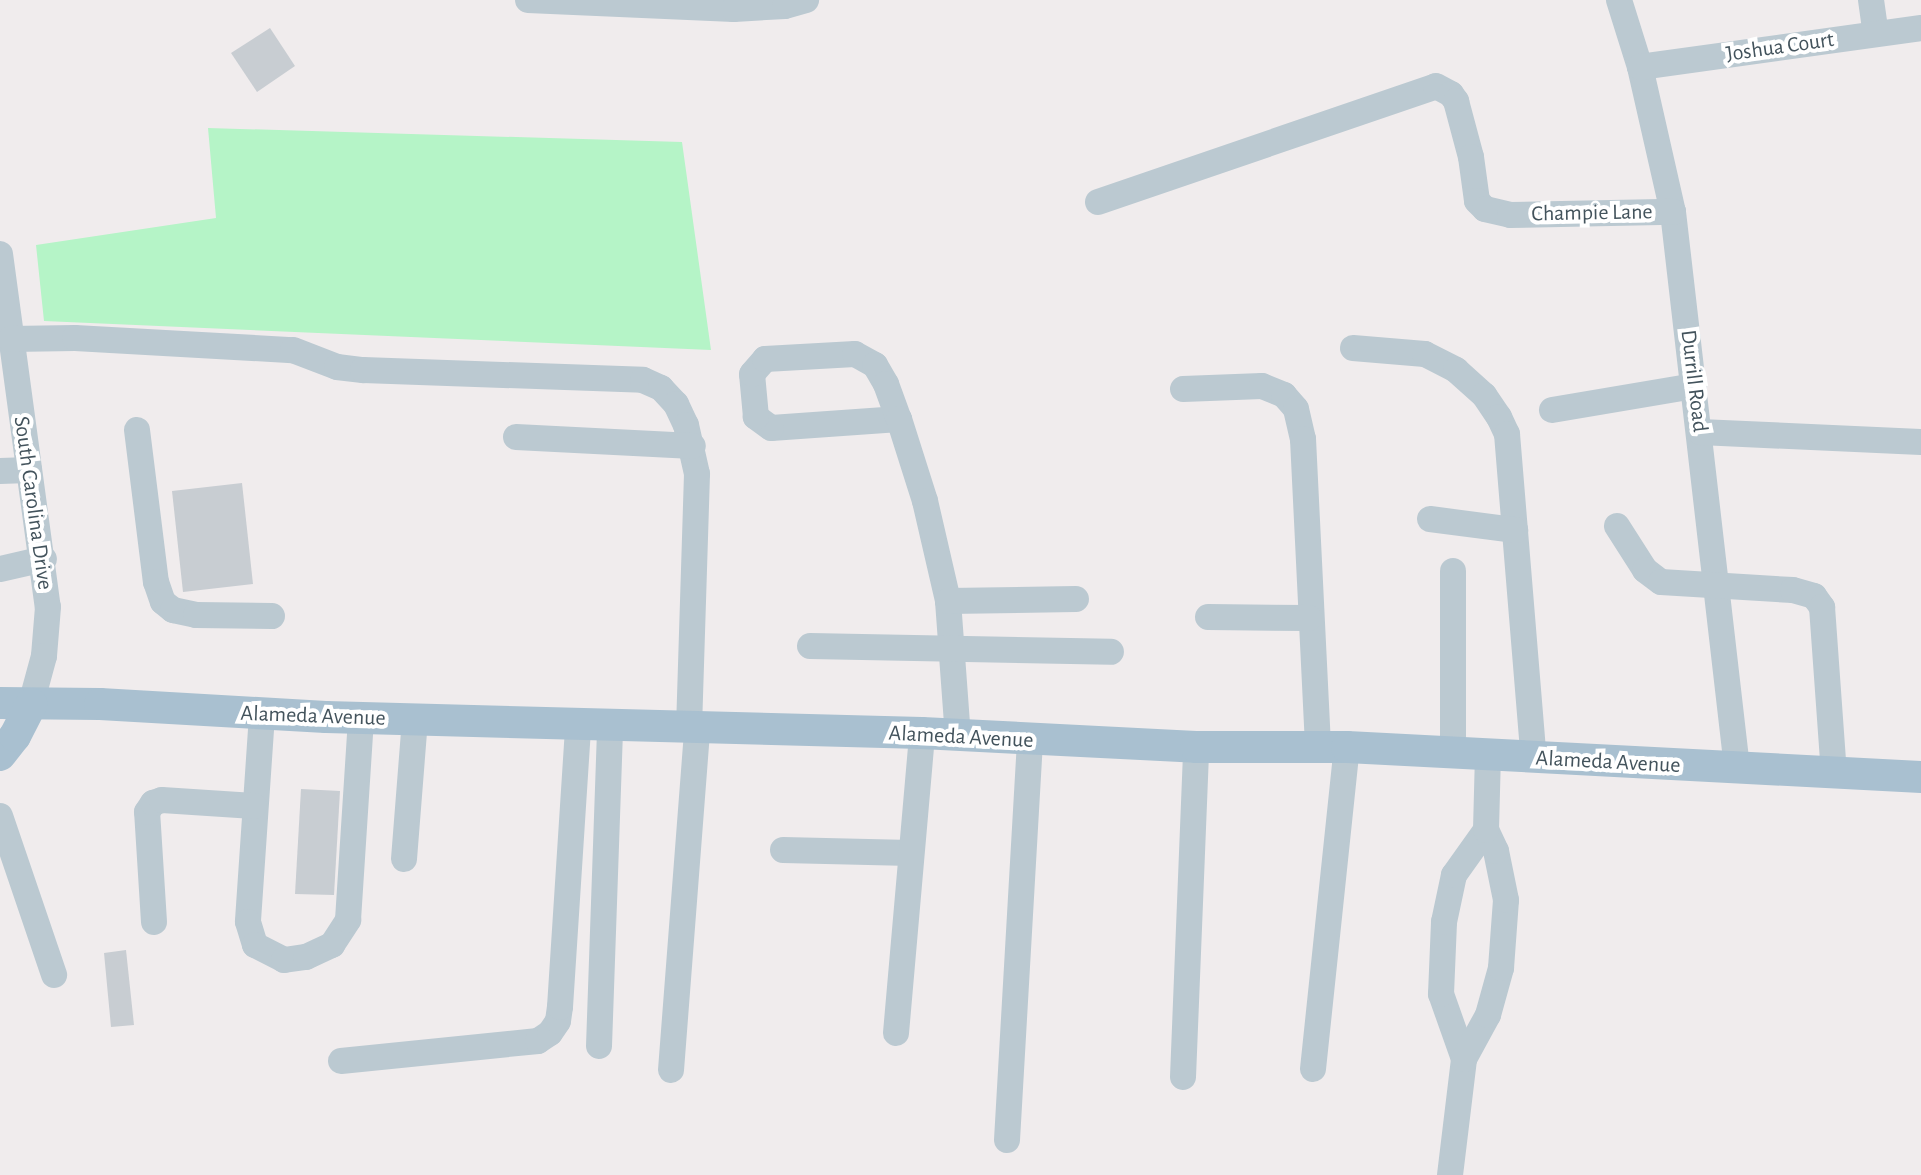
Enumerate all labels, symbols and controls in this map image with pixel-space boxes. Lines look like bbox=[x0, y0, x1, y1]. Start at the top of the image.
street label: Joshua Court bbox=[1724, 26, 1836, 68]
street label: Champie Lane bbox=[1531, 199, 1653, 227]
street label: Durrill Road bbox=[1675, 328, 1713, 434]
street label: South Carolina Drive bbox=[8, 415, 58, 591]
street label: Alameda Avenue bbox=[240, 700, 386, 732]
street label: Alameda Avenue bbox=[888, 720, 1034, 754]
street label: Alameda Avenue bbox=[1535, 745, 1681, 779]

